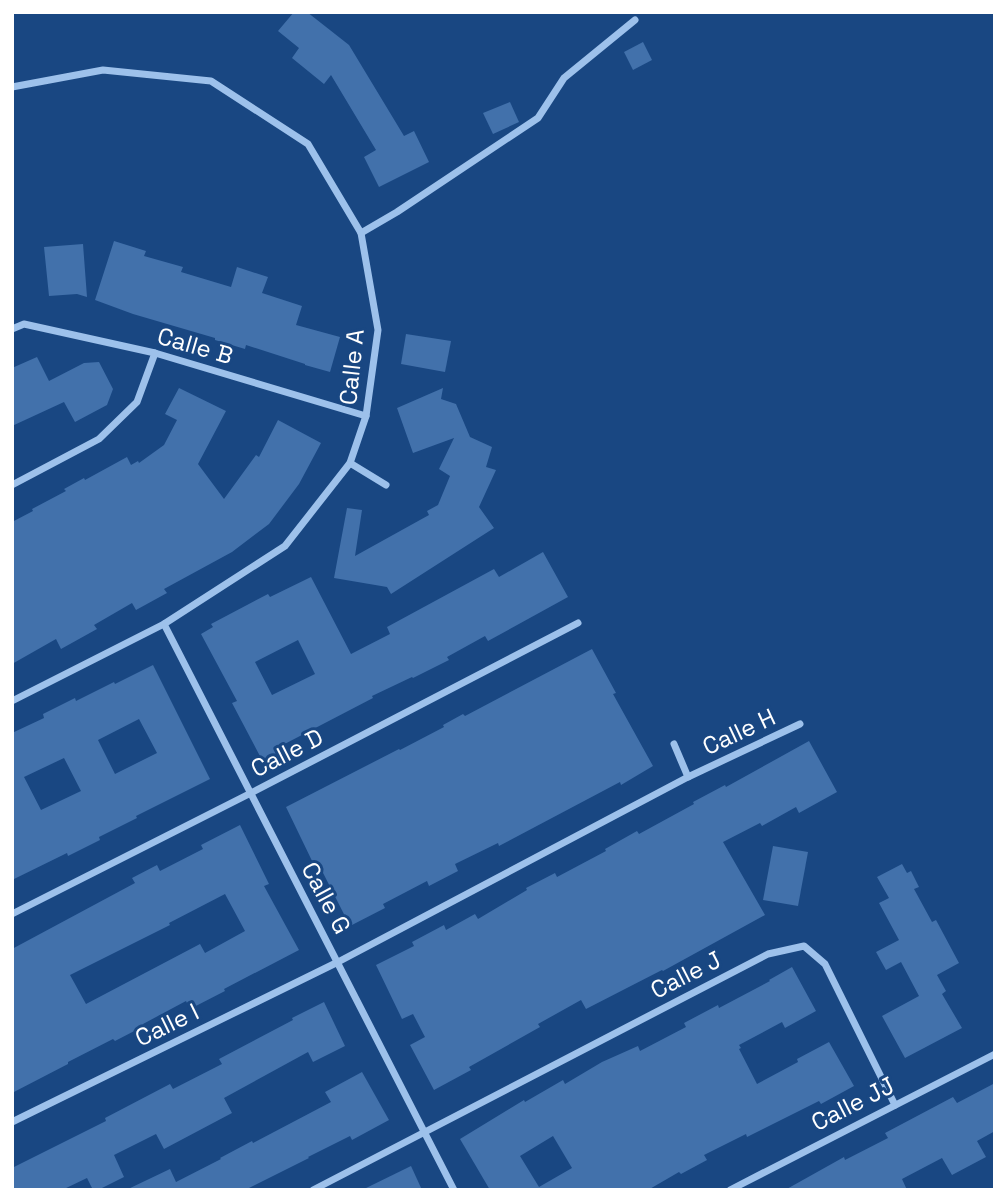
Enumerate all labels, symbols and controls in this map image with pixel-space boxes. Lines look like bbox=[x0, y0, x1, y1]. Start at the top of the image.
street label: Calle B bbox=[154, 320, 237, 371]
street label: Calle A bbox=[332, 327, 371, 406]
street label: Calle H bbox=[697, 701, 780, 762]
street label: Calle D bbox=[245, 721, 328, 784]
street label: Calle G bbox=[295, 856, 358, 939]
street label: Calle J bbox=[645, 944, 726, 1006]
street label: Calle I bbox=[130, 996, 204, 1053]
street label: Calle JJ bbox=[806, 1069, 900, 1138]

